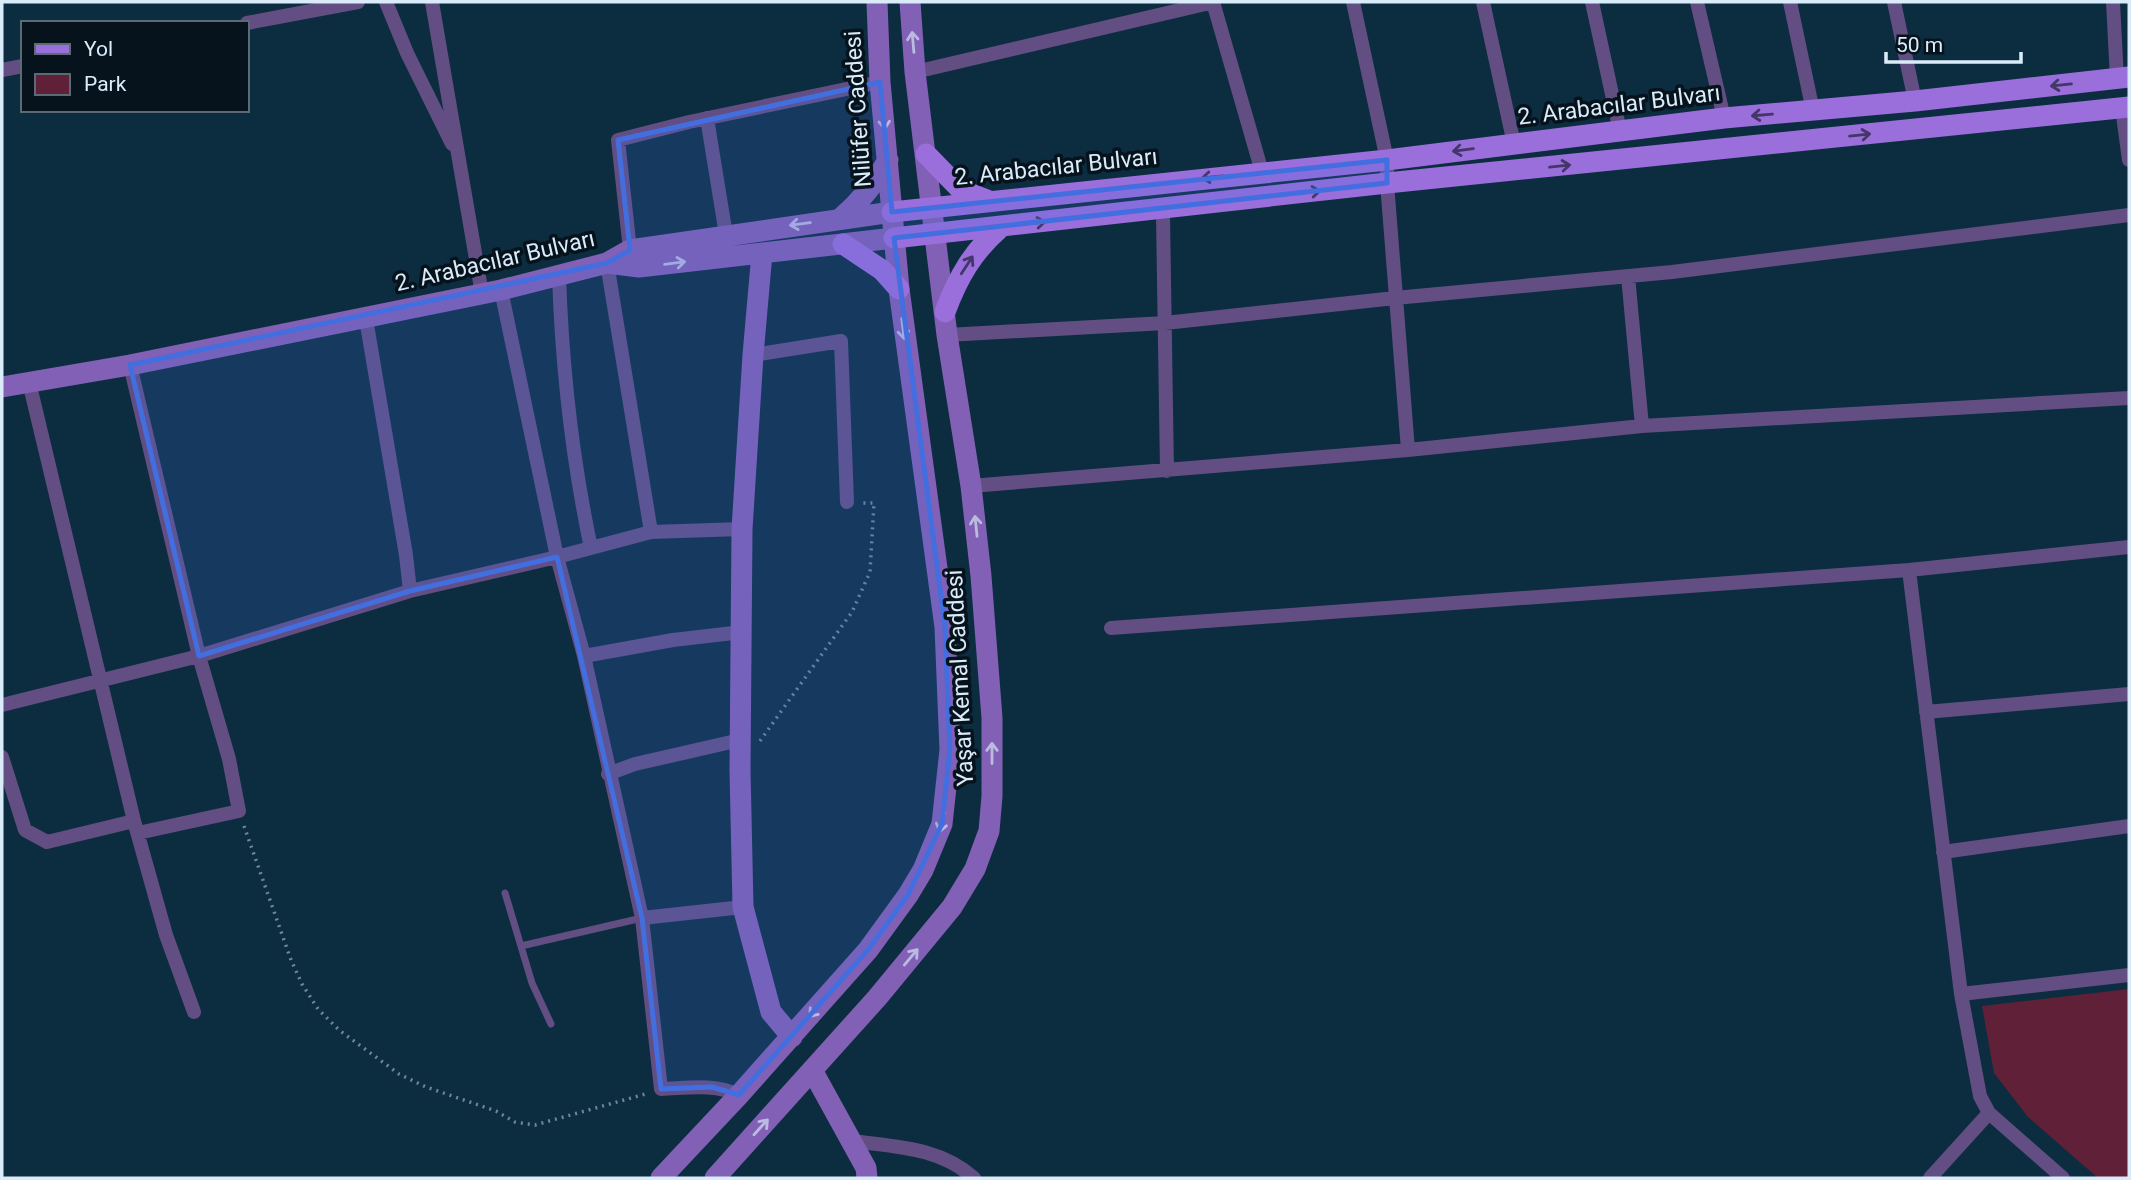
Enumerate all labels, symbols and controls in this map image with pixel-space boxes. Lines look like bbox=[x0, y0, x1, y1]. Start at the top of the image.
legend bbox=[21, 21, 248, 112]
scale bar bbox=[1886, 21, 2021, 65]
street label: Nilüfer Caddesi bbox=[839, 30, 877, 188]
one-way arrow bbox=[906, 31, 919, 54]
text: 50 m bbox=[1896, 33, 1943, 57]
text: Yol bbox=[84, 37, 113, 61]
text: Park bbox=[84, 72, 127, 96]
one-way arrow bbox=[2051, 78, 2073, 91]
street label: 2. Arabacılar Bulvarı bbox=[1516, 79, 1722, 131]
one-way arrow bbox=[878, 107, 891, 130]
one-way arrow bbox=[1751, 109, 1774, 122]
one-way arrow bbox=[1848, 128, 1870, 141]
street label: 2. Arabacılar Bulvarı bbox=[953, 143, 1159, 191]
one-way arrow bbox=[1452, 144, 1475, 157]
one-way arrow bbox=[1548, 159, 1571, 172]
one-way arrow bbox=[1202, 171, 1224, 184]
one-way arrow bbox=[1298, 185, 1320, 198]
one-way arrow bbox=[1023, 216, 1046, 229]
one-way arrow bbox=[789, 218, 812, 231]
street label: 2. Arabacılar Bulvarı bbox=[393, 225, 597, 297]
one-way arrow bbox=[960, 256, 974, 275]
one-way arrow bbox=[663, 257, 686, 270]
one-way arrow bbox=[897, 317, 910, 339]
one-way arrow bbox=[969, 515, 982, 538]
street label: Yaşar Kemal Caddesi bbox=[941, 569, 979, 787]
one-way arrow bbox=[985, 742, 999, 765]
one-way arrow bbox=[935, 810, 948, 833]
one-way arrow bbox=[903, 948, 919, 966]
one-way arrow bbox=[808, 1000, 824, 1018]
one-way arrow bbox=[753, 1119, 769, 1137]

